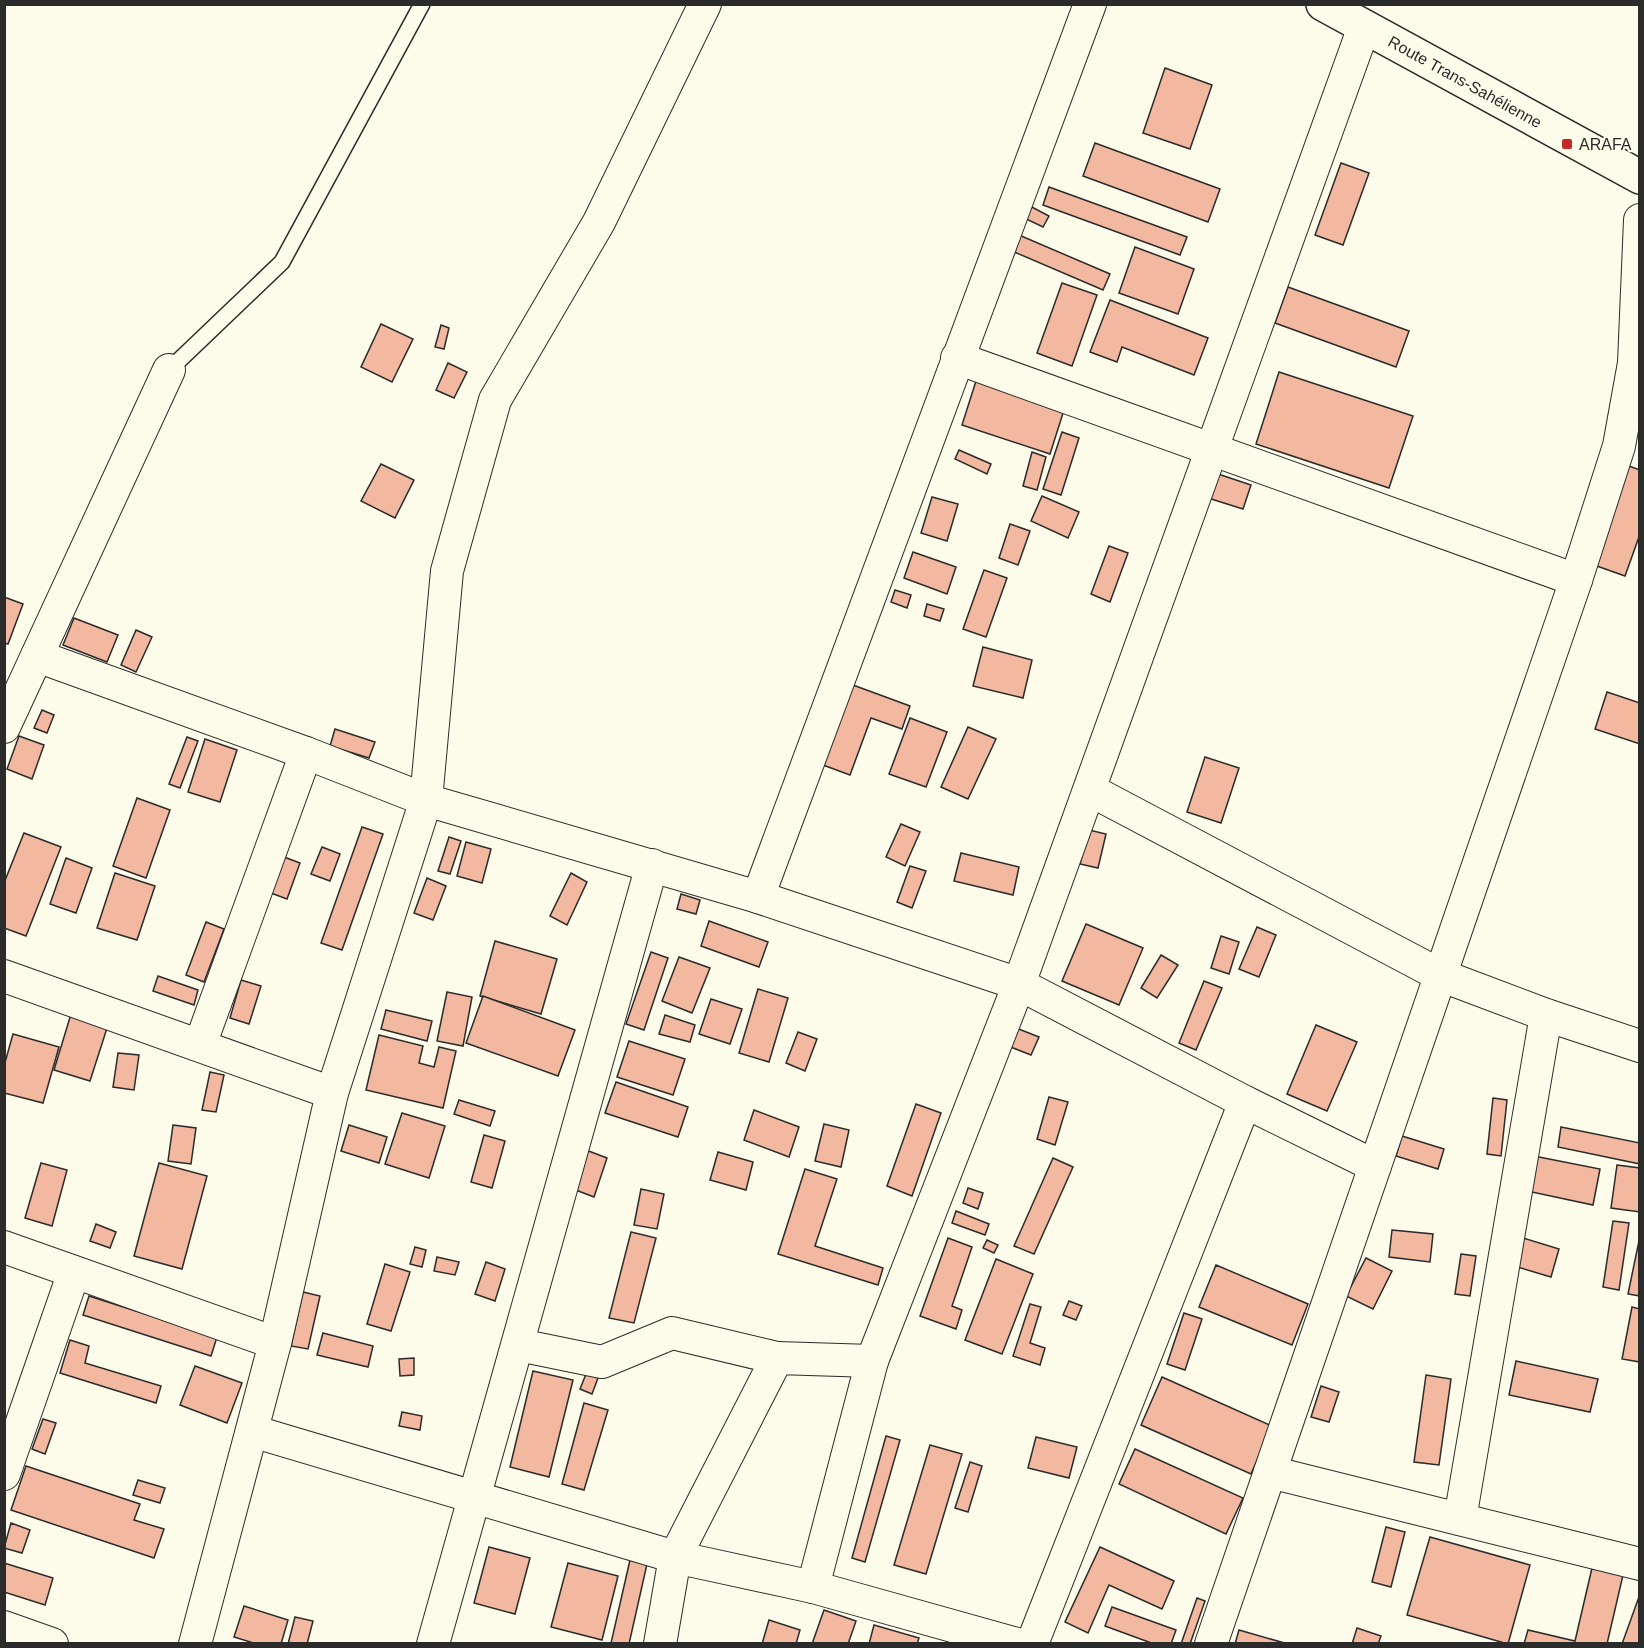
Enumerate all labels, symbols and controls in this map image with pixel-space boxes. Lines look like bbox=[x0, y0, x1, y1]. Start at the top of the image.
street label: Route Trans-Sahélienne bbox=[1385, 33, 1545, 131]
place label: ARAFA bbox=[1579, 136, 1632, 153]
marker: ARAFA bbox=[1560, 137, 1574, 151]

